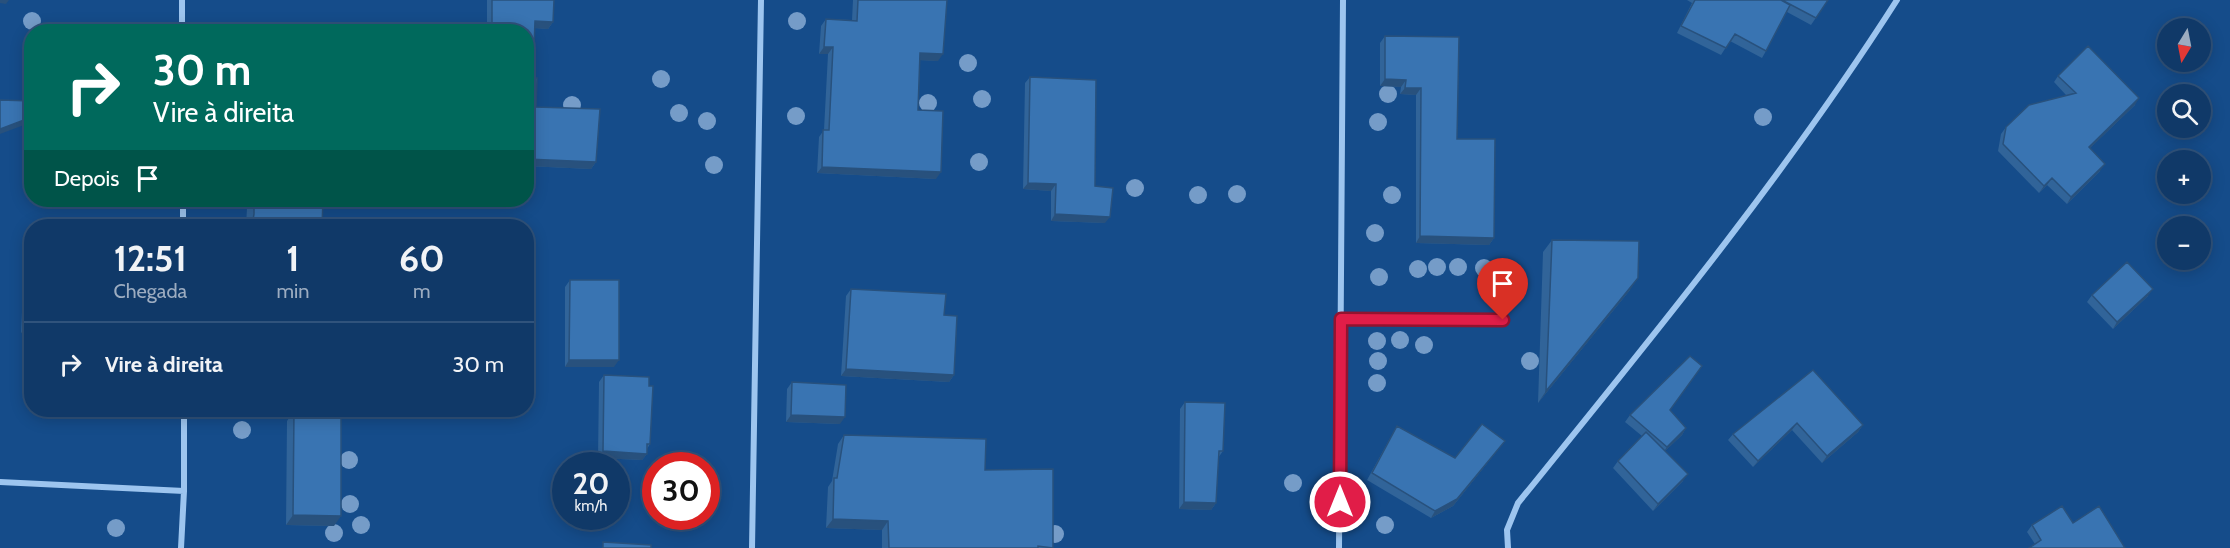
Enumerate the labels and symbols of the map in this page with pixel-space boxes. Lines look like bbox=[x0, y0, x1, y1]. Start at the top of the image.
north arrow bbox=[2157, 18, 2211, 72]
pin bbox=[1477, 258, 1528, 320]
speed limit sign: 30 bbox=[642, 452, 720, 530]
position arrow bbox=[1308, 470, 1372, 534]

